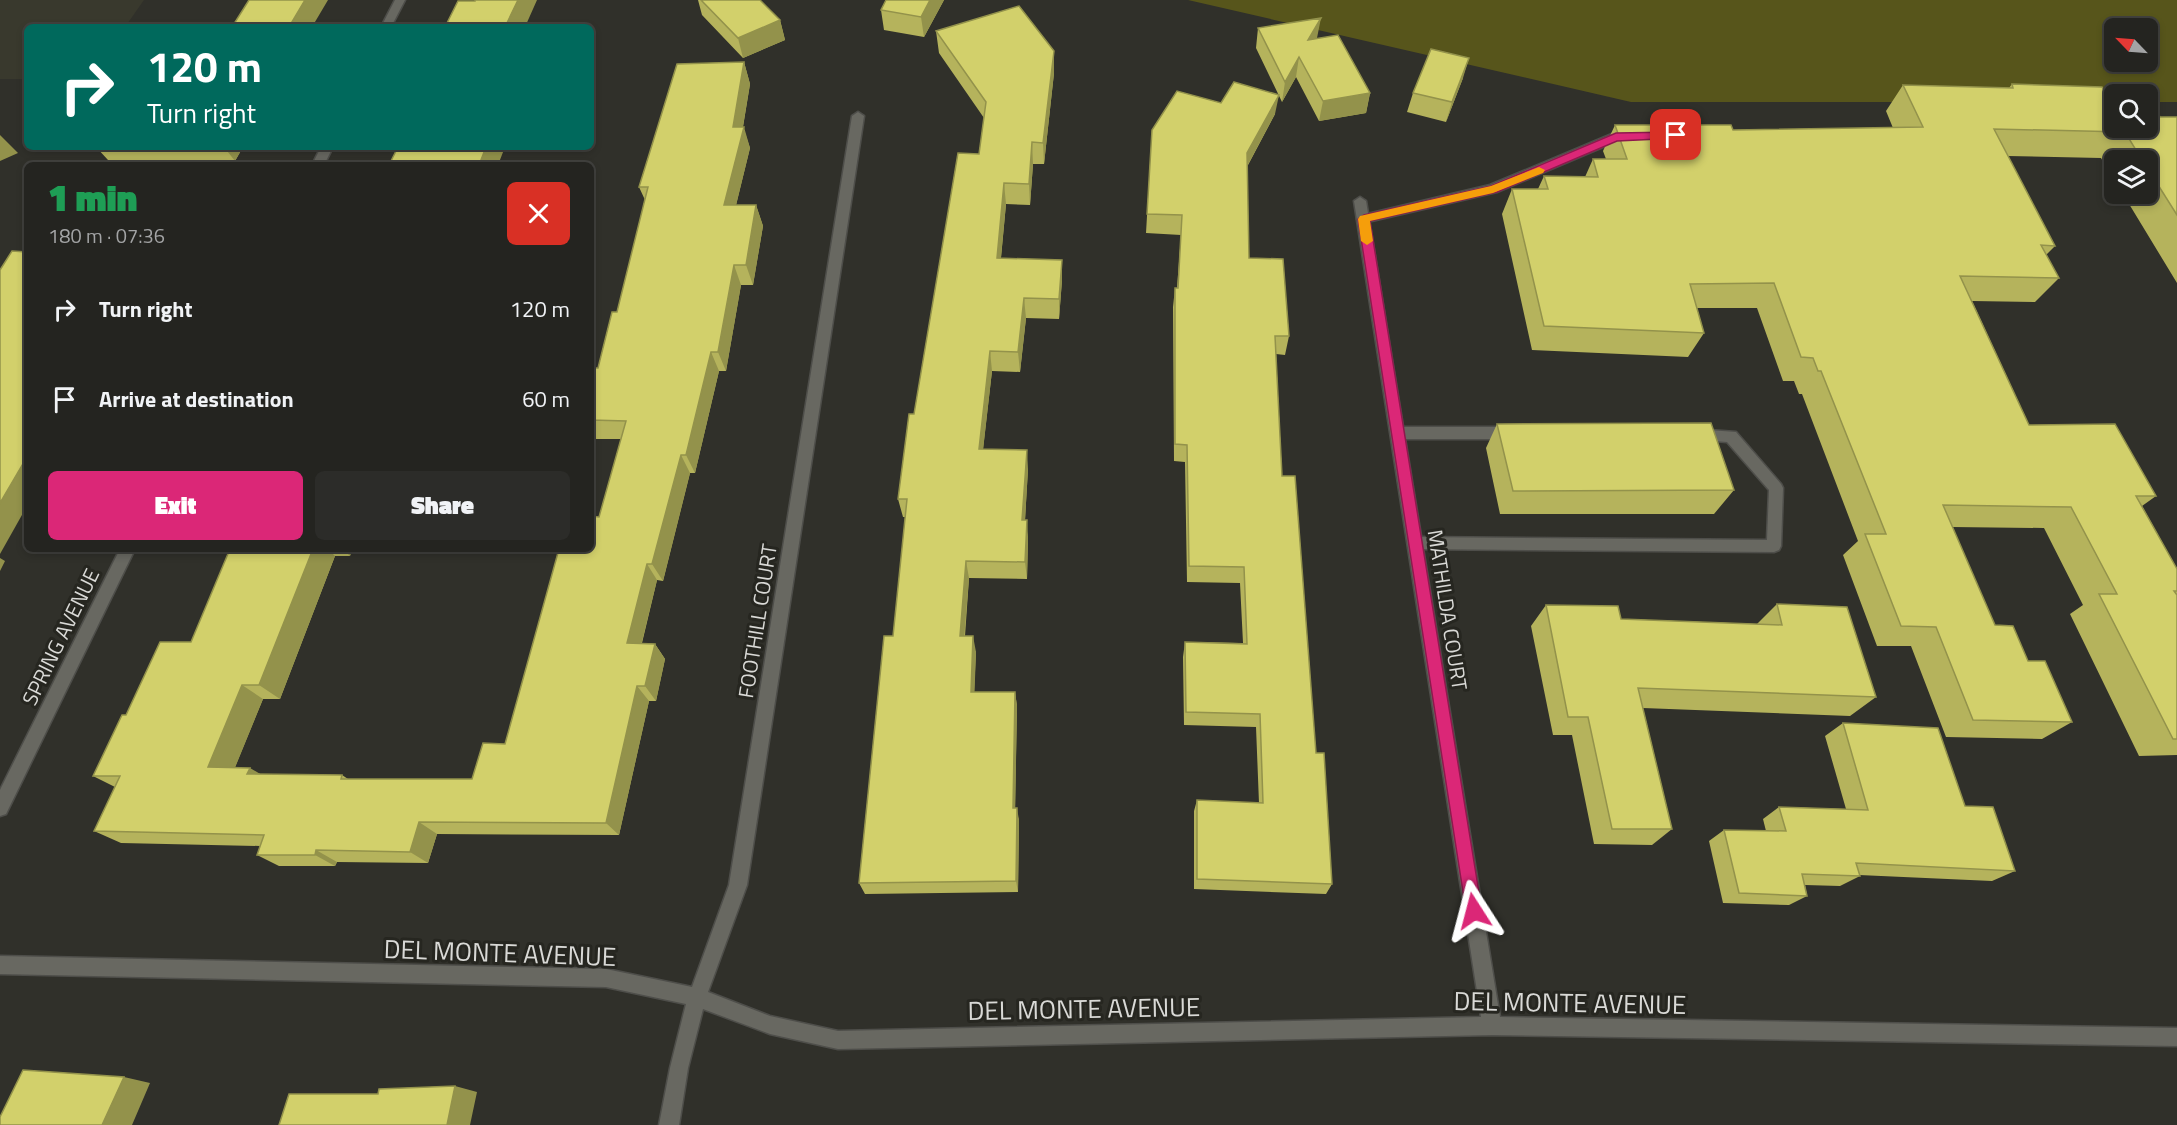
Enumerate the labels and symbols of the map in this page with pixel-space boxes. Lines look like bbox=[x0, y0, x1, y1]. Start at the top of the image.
north arrow bbox=[2104, 18, 2158, 72]
pin bbox=[1650, 109, 1701, 160]
street label: MATHILDA COURT bbox=[1419, 527, 1476, 693]
street label: FOOTHILL COURT bbox=[729, 541, 785, 700]
street label: SPRING AVENUE bbox=[13, 563, 107, 710]
position arrow bbox=[1442, 879, 1506, 943]
street label: DEL MONTE AVENUE bbox=[383, 929, 617, 976]
street label: DEL MONTE AVENUE bbox=[1453, 981, 1687, 1024]
street label: DEL MONTE AVENUE bbox=[967, 987, 1201, 1030]

